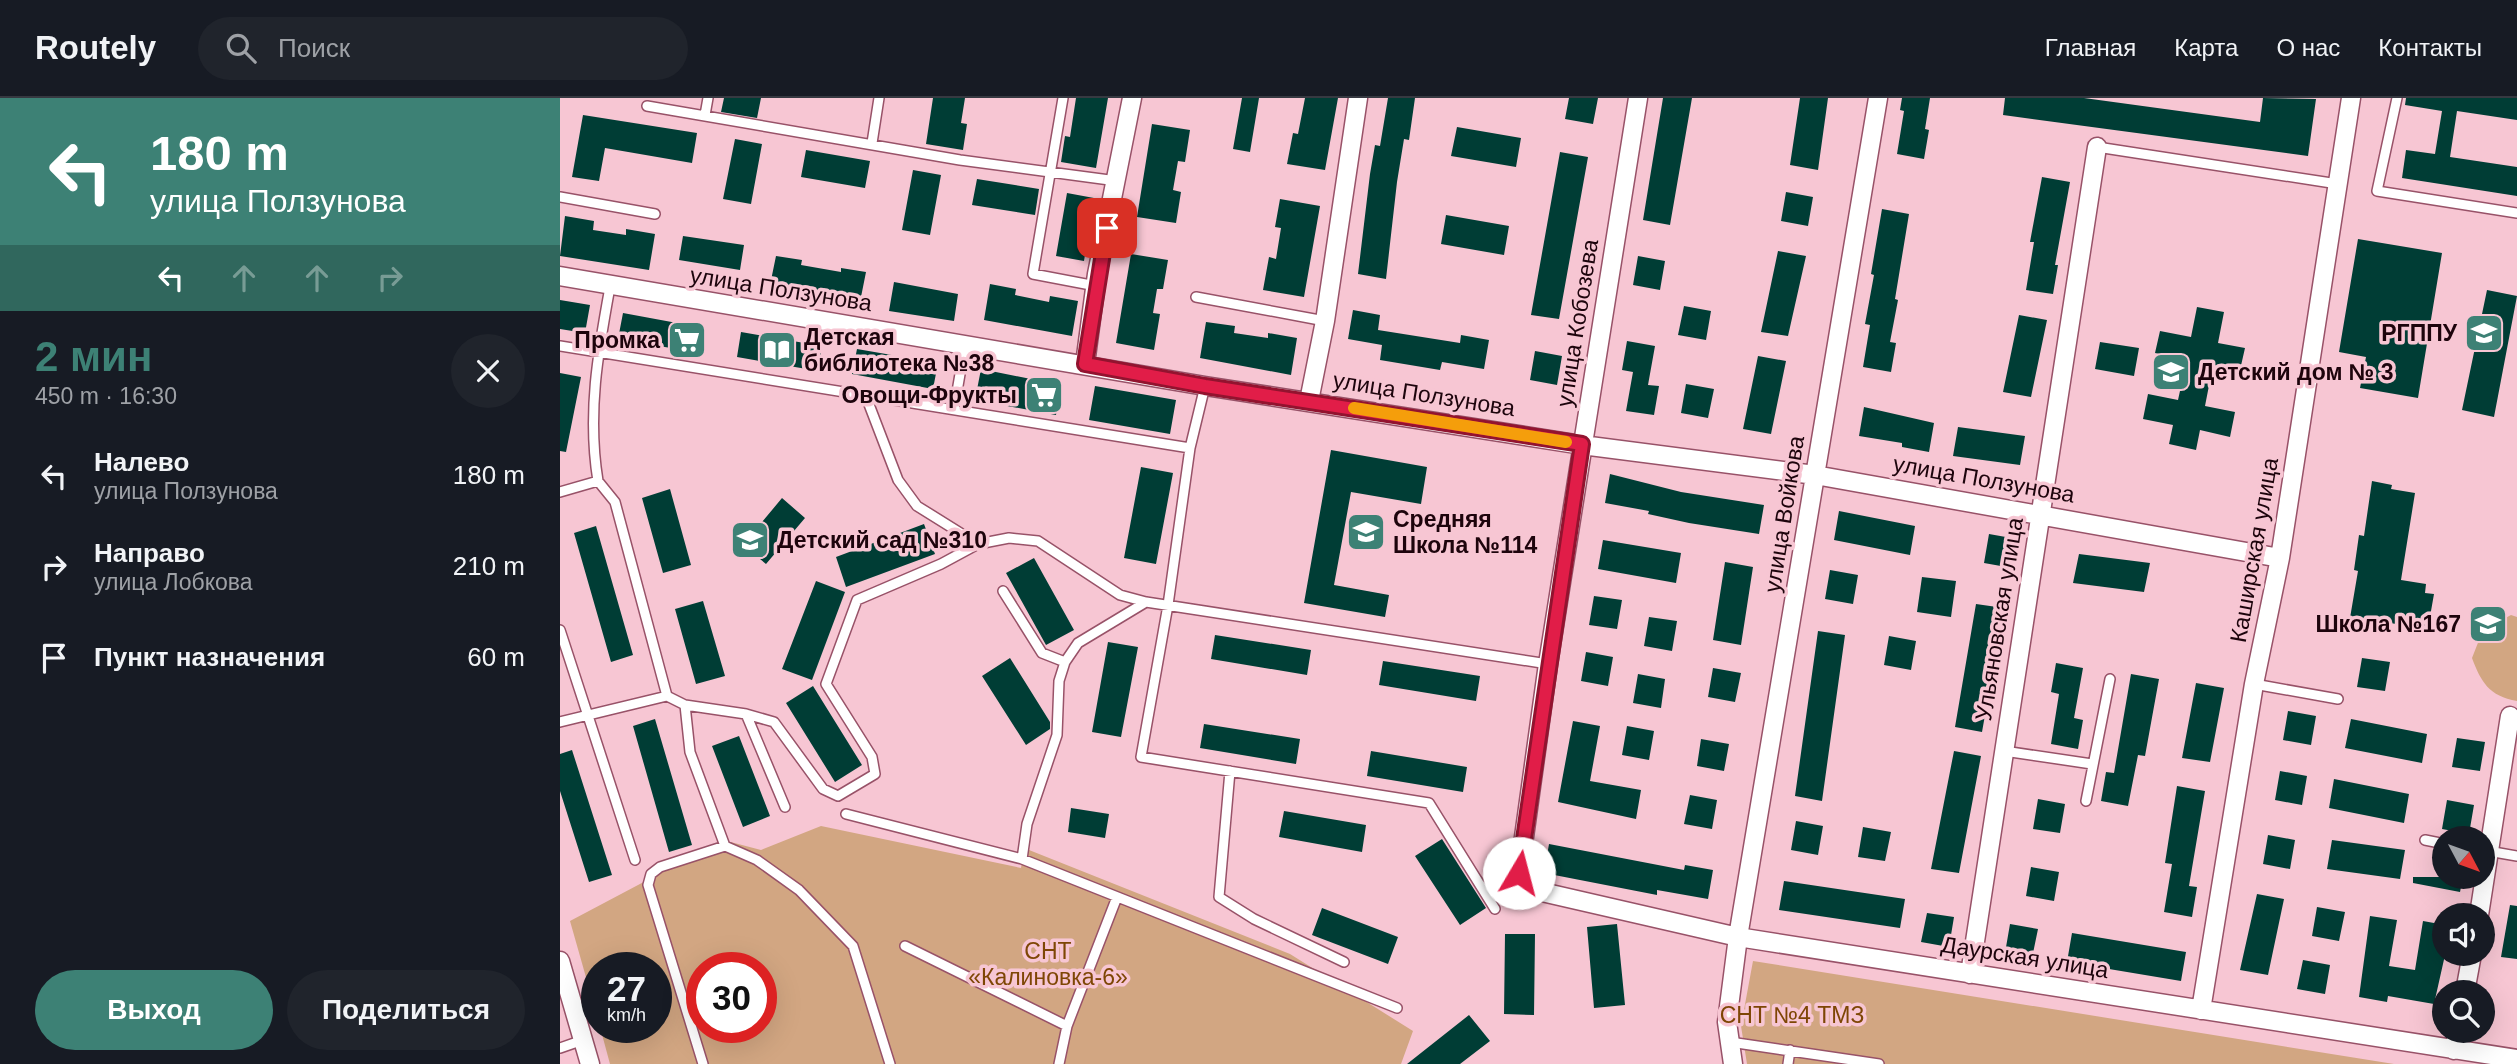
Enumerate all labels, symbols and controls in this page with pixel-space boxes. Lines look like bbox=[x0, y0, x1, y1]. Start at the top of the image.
search box bbox=[198, 17, 688, 80]
text: Routely bbox=[35, 29, 156, 66]
icon: search bbox=[222, 29, 260, 67]
text: Поиск bbox=[278, 33, 350, 63]
text: Главная bbox=[2045, 34, 2136, 61]
text: Карта bbox=[2174, 34, 2238, 61]
text: О нас bbox=[2276, 34, 2340, 61]
text: Контакты bbox=[2378, 34, 2482, 61]
icon: left bbox=[35, 126, 126, 217]
text: 180 m bbox=[150, 126, 289, 180]
text: улица Ползунова bbox=[150, 183, 406, 219]
pin bbox=[1077, 198, 1137, 258]
icon: arrive bbox=[1088, 209, 1126, 247]
street label: улица Кобозева bbox=[1551, 237, 1603, 409]
icon: left bbox=[152, 259, 190, 297]
icon: ahead bbox=[225, 259, 263, 297]
icon: ahead bbox=[298, 259, 336, 297]
icon: right bbox=[371, 259, 409, 297]
street label: улица Ползунова bbox=[688, 262, 874, 316]
school or university icon: РГППУ bbox=[2463, 312, 2505, 354]
supermarket icon: Промка bbox=[666, 319, 708, 361]
place label: РГППУ bbox=[2381, 320, 2458, 346]
place label: Детская библиотека №38 bbox=[804, 324, 994, 376]
place label: Промка bbox=[574, 327, 660, 353]
library icon: Детская библиотека №38 bbox=[756, 329, 798, 371]
text: 2 мин bbox=[35, 333, 152, 380]
button: close bbox=[451, 334, 525, 408]
school or university icon: Детский дом № 3 bbox=[2150, 351, 2192, 393]
place label: Детский дом № 3 bbox=[2198, 359, 2394, 385]
street label: улица Ползунова bbox=[1331, 367, 1517, 421]
supermarket icon: Овощи-Фрукты bbox=[1023, 374, 1065, 416]
place label: Овощи-Фрукты bbox=[841, 382, 1017, 408]
text: 450 m · 16:30 bbox=[35, 383, 177, 409]
street label: улица Войкова bbox=[1759, 434, 1809, 594]
text: Налево bbox=[94, 447, 189, 477]
street label: улица Ползунова bbox=[1891, 450, 2077, 508]
street label: Каширская улица bbox=[2225, 455, 2283, 644]
icon: left bbox=[35, 457, 73, 495]
text: 180 m bbox=[453, 460, 525, 490]
text: улица Ползунова bbox=[94, 478, 278, 504]
place label: Средняя Школа №114 bbox=[1393, 506, 1538, 558]
school or university icon: Средняя Школа №114 bbox=[1345, 511, 1387, 553]
street label: Ульяновская улица bbox=[1970, 515, 2028, 722]
school or university icon: Детский сад №310 bbox=[729, 519, 771, 561]
place label: Детский сад №310 bbox=[777, 527, 987, 553]
text: Направо bbox=[94, 538, 205, 568]
icon: right bbox=[35, 548, 73, 586]
text: 210 m bbox=[453, 551, 525, 581]
text: улица Лобкова bbox=[94, 569, 253, 595]
school or university icon: Школа №167 bbox=[2467, 603, 2509, 645]
place label: Школа №167 bbox=[2315, 611, 2461, 637]
icon: arrive bbox=[35, 639, 73, 677]
text: Пункт назначения bbox=[94, 642, 325, 672]
text: 60 m bbox=[467, 642, 525, 672]
north arrow bbox=[2432, 826, 2496, 889]
map controls bbox=[2432, 826, 2495, 1043]
position arrow bbox=[1482, 836, 1556, 910]
button: sound bbox=[2432, 903, 2495, 966]
street label: Даурская улица bbox=[1939, 931, 2111, 983]
park label: СНТ «Калиновка-6» bbox=[968, 938, 1128, 990]
speed limit sign: 30 bbox=[686, 952, 777, 1043]
text: 27 bbox=[607, 969, 646, 1008]
button: Выход bbox=[35, 970, 273, 1050]
button: Поделиться bbox=[287, 970, 525, 1050]
button: search bbox=[2432, 980, 2495, 1043]
park label: СНТ №4 ТМЗ bbox=[1720, 1002, 1864, 1028]
text: km/h bbox=[607, 1005, 646, 1025]

